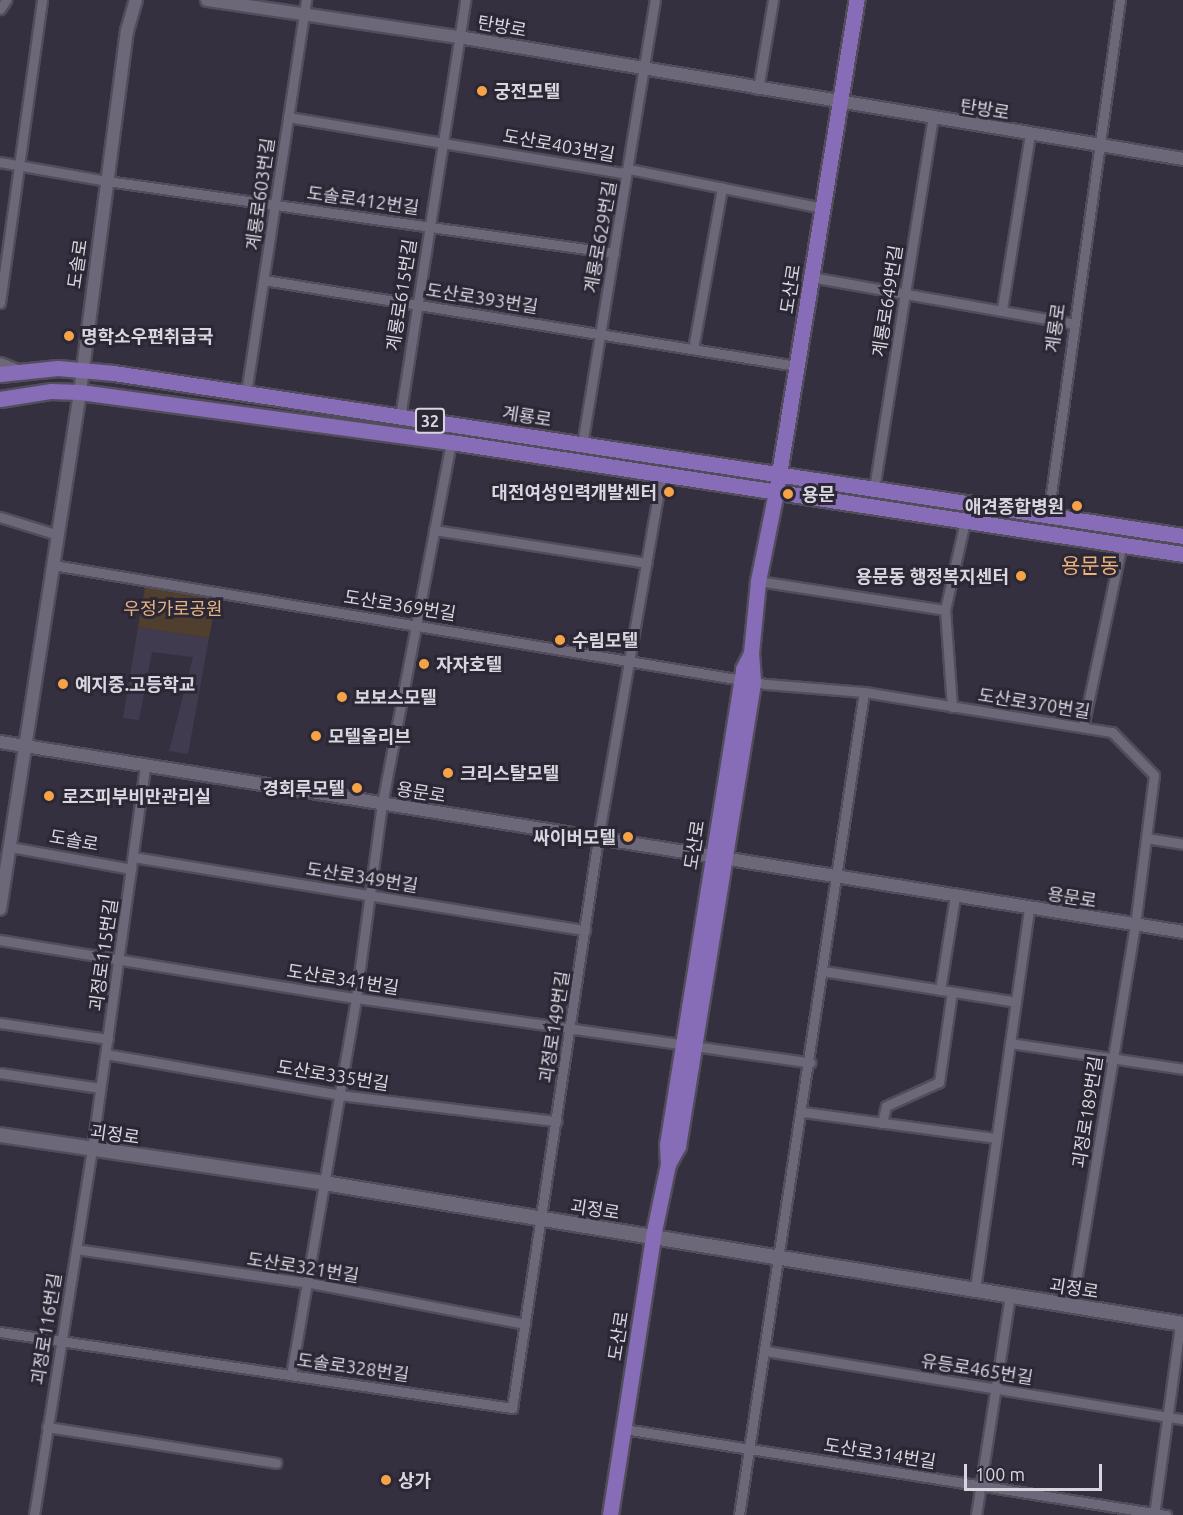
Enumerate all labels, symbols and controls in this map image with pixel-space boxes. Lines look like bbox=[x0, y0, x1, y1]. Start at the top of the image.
street label: 탄방로 bbox=[476, 11, 528, 41]
place label: 궁전모텔 bbox=[494, 80, 560, 102]
marker: 궁전모텔 bbox=[475, 84, 489, 98]
street label: 탄방로 bbox=[959, 94, 1011, 124]
street label: 도산로403번길 bbox=[501, 125, 617, 165]
street label: 계룡로603번길 bbox=[241, 136, 279, 252]
street label: 계룡로629번길 bbox=[580, 179, 620, 295]
street label: 도솔로412번길 bbox=[305, 181, 421, 219]
street label: 계룡로615번길 bbox=[381, 237, 421, 353]
street label: 도솔로 bbox=[63, 238, 91, 290]
street label: 계룡로649번길 bbox=[867, 243, 907, 359]
street label: 도산로 bbox=[775, 263, 805, 315]
street label: 도산로393번길 bbox=[424, 278, 540, 318]
street label: 계룡로 bbox=[1041, 302, 1069, 354]
place label: 명학소우편취급국 bbox=[81, 325, 213, 347]
marker: 명학소우편취급국 bbox=[62, 329, 76, 343]
street label: 계룡로 bbox=[501, 401, 553, 431]
road number: 32 bbox=[414, 408, 446, 434]
place label: 대전여성인력개발센터 bbox=[491, 481, 657, 503]
place label: 용문 bbox=[802, 483, 835, 505]
marker: 대전여성인력개발센터 bbox=[662, 485, 676, 499]
marker: 용문 bbox=[779, 485, 797, 503]
place label: 애견종합병원 bbox=[965, 495, 1064, 517]
marker: 애견종합병원 bbox=[1068, 497, 1086, 515]
district label: 용문동 bbox=[1061, 552, 1119, 578]
place label: 용문동 행정복지센터 bbox=[856, 565, 1009, 587]
marker: 용문동 행정복지센터 bbox=[1014, 569, 1028, 583]
street label: 도산로369번길 bbox=[342, 585, 458, 625]
park label: 우정가로공원 bbox=[123, 597, 223, 619]
place label: 수림모텔 bbox=[572, 629, 638, 651]
marker: 수림모텔 bbox=[553, 633, 567, 647]
place label: 자자호텔 bbox=[436, 653, 502, 675]
marker: 자자호텔 bbox=[417, 657, 431, 671]
place label: 예지중.고등학교 bbox=[75, 673, 195, 695]
marker: 예지중.고등학교 bbox=[56, 677, 70, 691]
street label: 도산로370번길 bbox=[976, 683, 1092, 723]
place label: 보보스모텔 bbox=[354, 686, 437, 708]
marker: 보보스모텔 bbox=[335, 690, 349, 704]
place label: 모텔올리브 bbox=[328, 725, 411, 747]
marker: 모텔올리브 bbox=[309, 729, 323, 743]
place label: 크리스탈모텔 bbox=[460, 762, 559, 784]
marker: 크리스탈모텔 bbox=[441, 766, 455, 780]
place label: 경회루모텔 bbox=[262, 777, 345, 799]
street label: 용문로 bbox=[395, 777, 447, 807]
marker: 경회루모텔 bbox=[350, 781, 364, 795]
place label: 로즈피부비만관리실 bbox=[62, 785, 211, 807]
marker: 로즈피부비만관리실 bbox=[40, 787, 58, 805]
street label: 도산로 bbox=[679, 819, 709, 871]
street label: 도솔로 bbox=[48, 825, 100, 855]
place label: 싸이버모텔 bbox=[533, 826, 616, 848]
marker: 싸이버모텔 bbox=[621, 830, 635, 844]
street label: 도산로349번길 bbox=[304, 857, 420, 897]
street label: 용문로 bbox=[1046, 882, 1098, 912]
street label: 괴정로115번길 bbox=[84, 897, 122, 1013]
street label: 도산로341번길 bbox=[285, 959, 401, 999]
street label: 괴정로149번길 bbox=[534, 969, 574, 1085]
street label: 괴정로189번길 bbox=[1067, 1054, 1107, 1170]
street label: 도산로335번길 bbox=[275, 1055, 391, 1095]
street label: 괴정로 bbox=[89, 1120, 141, 1148]
street label: 괴정로 bbox=[569, 1194, 621, 1224]
street label: 도산로321번길 bbox=[245, 1247, 361, 1287]
street label: 괴정로116번길 bbox=[26, 1271, 66, 1387]
street label: 괴정로 bbox=[1048, 1273, 1100, 1303]
street label: 도산로 bbox=[603, 1310, 633, 1362]
street label: 도솔로328번길 bbox=[295, 1348, 411, 1386]
street label: 유등로465번길 bbox=[919, 1349, 1035, 1389]
street label: 도산로314번길 bbox=[822, 1433, 938, 1473]
scale bar bbox=[967, 1452, 1105, 1490]
text: 100 m bbox=[975, 1464, 1025, 1484]
place label: 상가 bbox=[398, 1469, 431, 1491]
marker: 상가 bbox=[379, 1473, 393, 1487]

